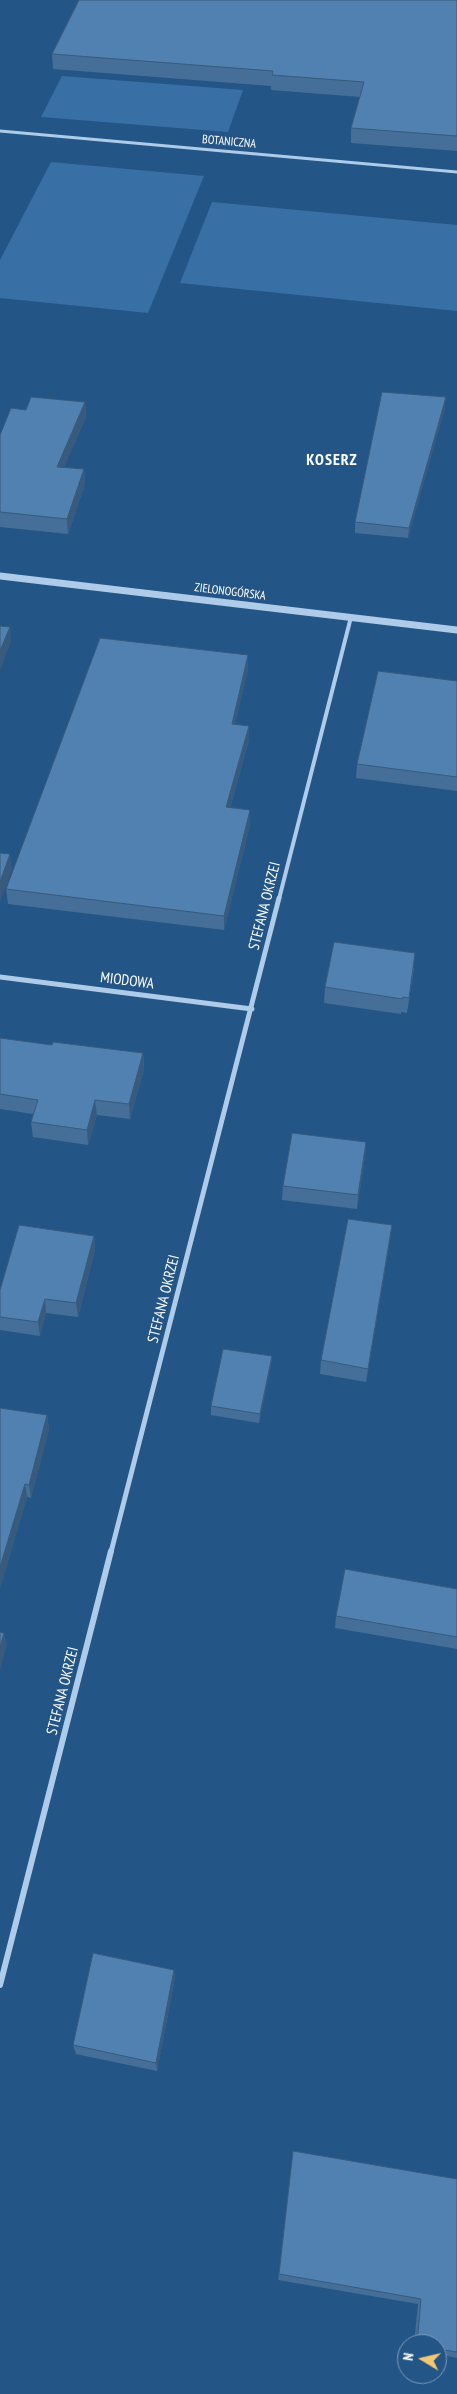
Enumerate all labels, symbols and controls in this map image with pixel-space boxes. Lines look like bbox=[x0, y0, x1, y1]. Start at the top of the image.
street label: BOTANICZNA bbox=[201, 132, 257, 152]
district label: KOSERZ bbox=[306, 450, 358, 470]
street label: ZIELONOGÓRSKA bbox=[193, 580, 267, 604]
street label: STEFANA OKRZEI bbox=[245, 860, 285, 952]
street label: MIODOWA bbox=[99, 969, 155, 993]
street label: STEFANA OKRZEI bbox=[144, 1253, 184, 1345]
street label: STEFANA OKRZEI bbox=[43, 1645, 83, 1737]
north arrow bbox=[397, 2334, 447, 2384]
text: N bbox=[399, 2352, 418, 2362]

